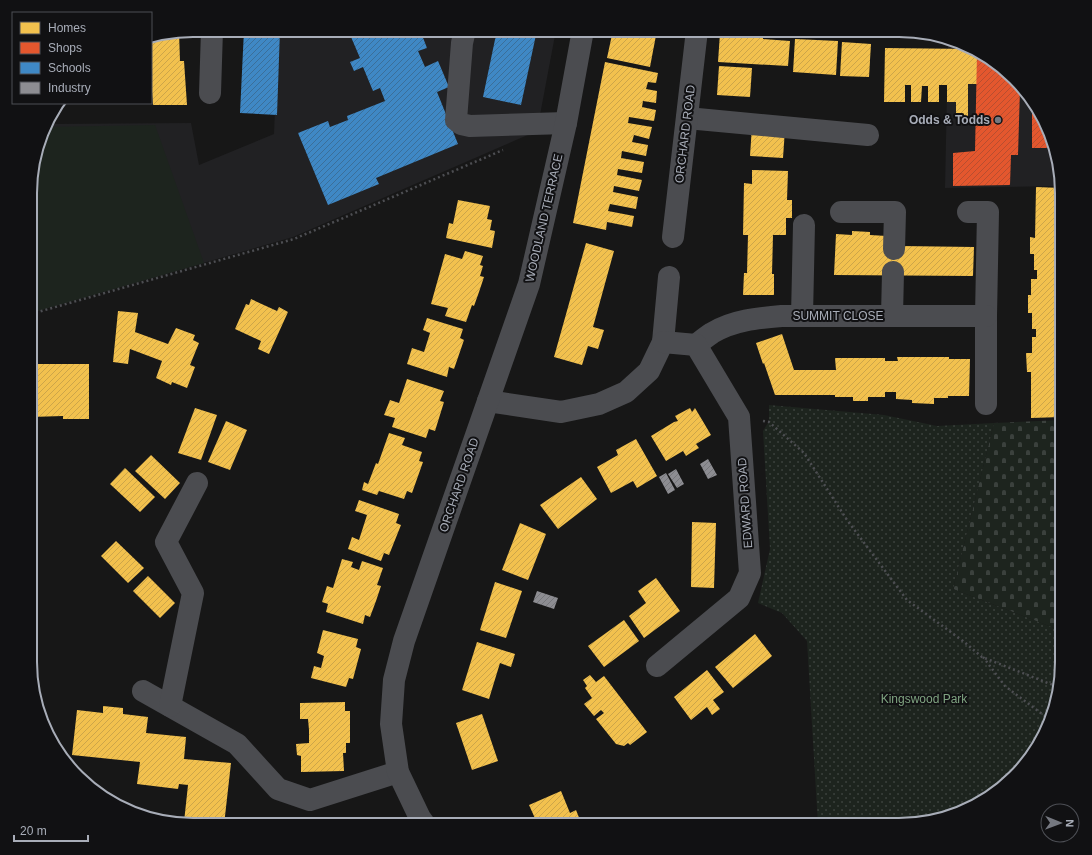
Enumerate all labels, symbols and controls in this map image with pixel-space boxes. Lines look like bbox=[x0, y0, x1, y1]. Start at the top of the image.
legend bbox=[12, 12, 152, 104]
text: Homes bbox=[48, 21, 86, 35]
text: Shops bbox=[48, 41, 82, 55]
text: Schools bbox=[48, 61, 91, 75]
text: Industry bbox=[48, 81, 91, 95]
street label: ORCHARD ROAD bbox=[672, 84, 698, 184]
place label: Odds & Todds bbox=[909, 113, 990, 127]
marker: Odds & Todds bbox=[993, 115, 1003, 125]
street label: WOODLAND TERRACE bbox=[522, 153, 566, 283]
street label: SUMMIT CLOSE bbox=[792, 309, 884, 323]
street label: ORCHARD ROAD bbox=[436, 436, 482, 534]
street label: EDWARD ROAD bbox=[735, 457, 755, 549]
park label: Kingswood Park bbox=[881, 692, 968, 706]
north arrow bbox=[1040, 803, 1080, 843]
scale bar bbox=[14, 817, 88, 843]
text: N bbox=[1064, 819, 1076, 827]
text: 20 m bbox=[20, 824, 47, 838]

